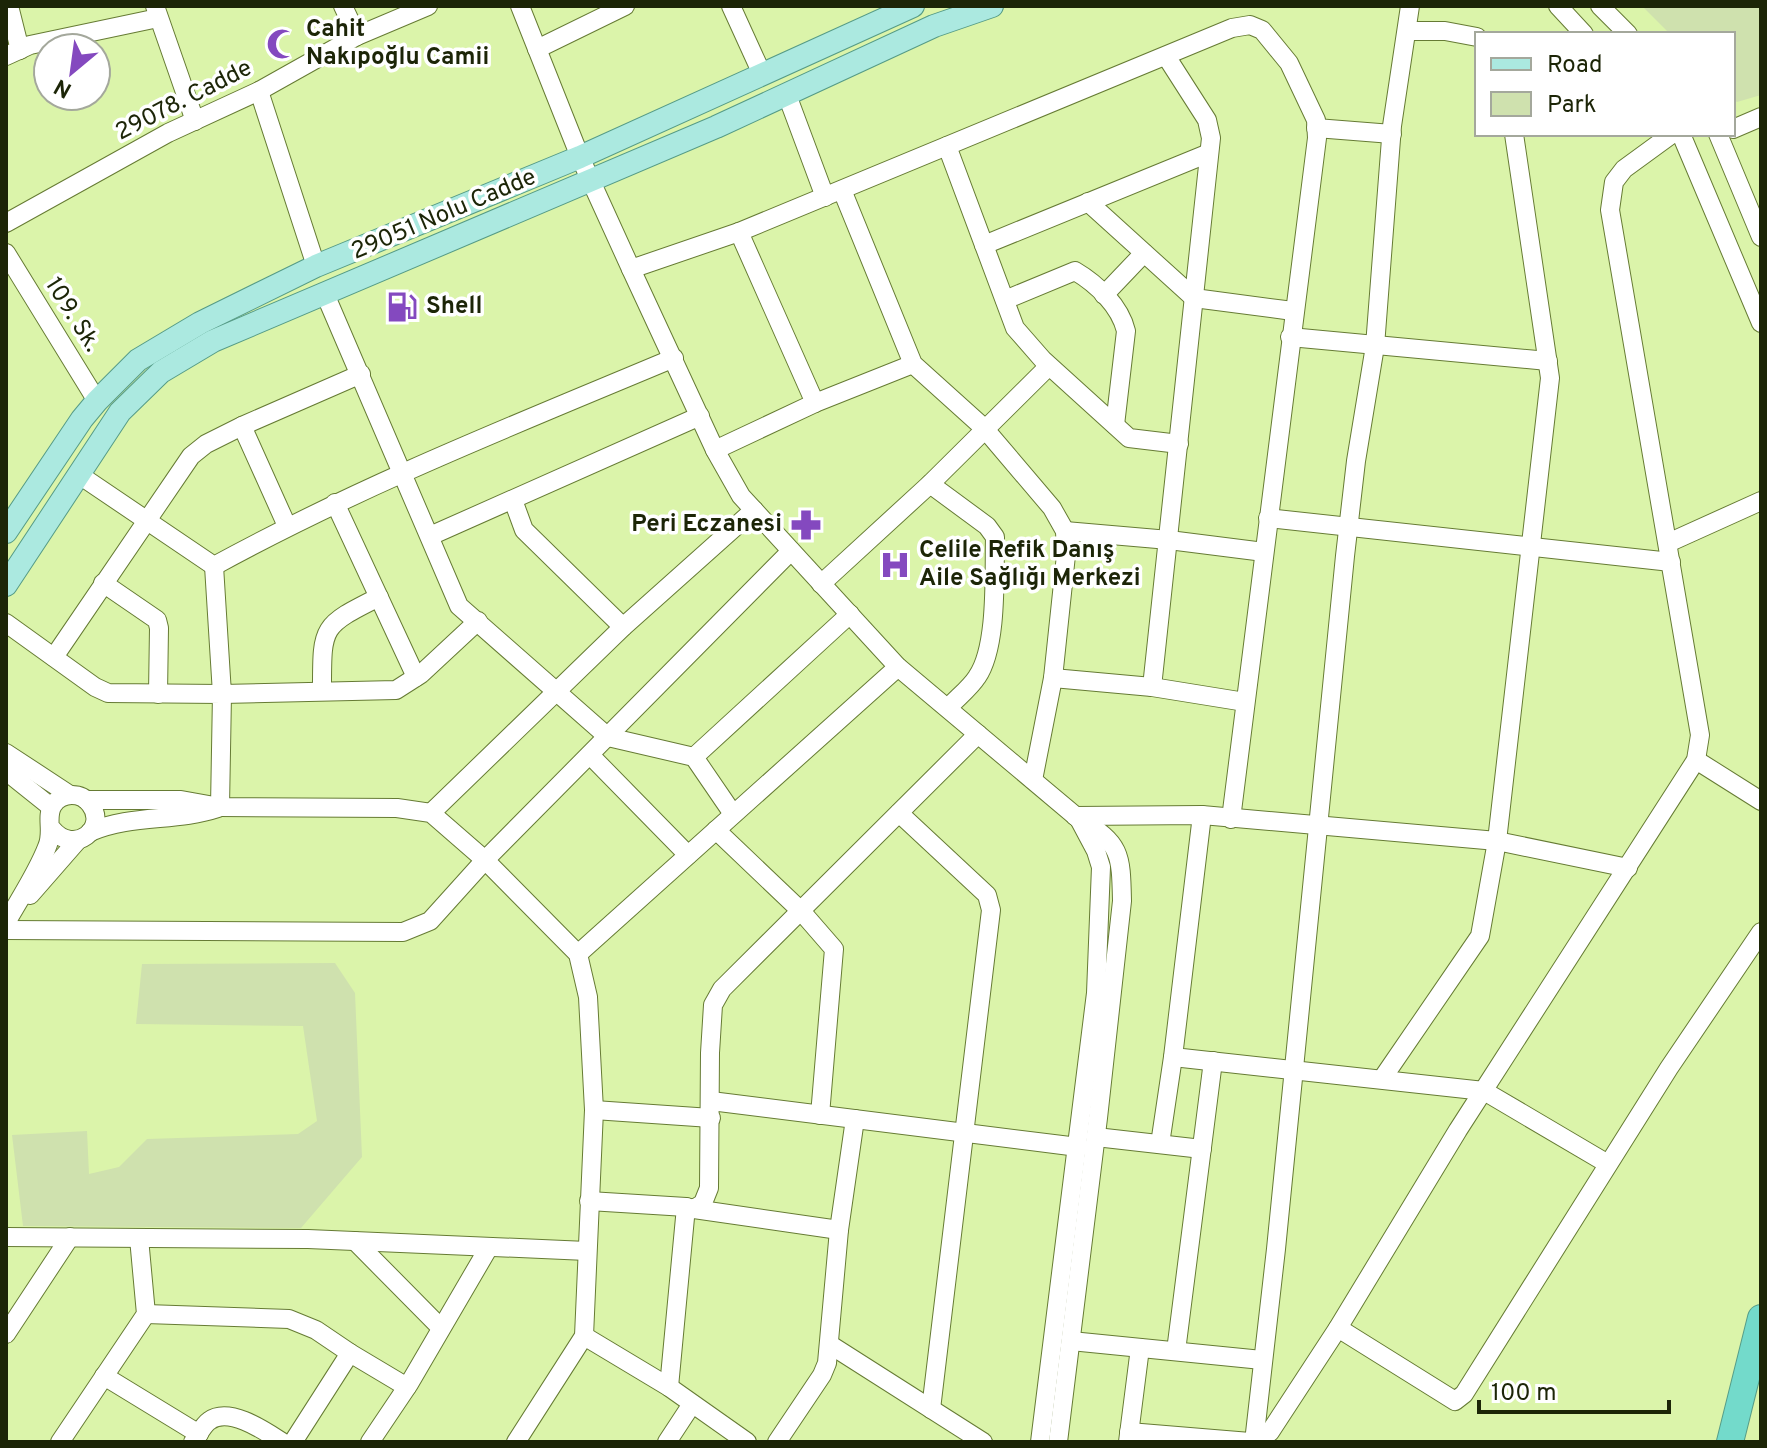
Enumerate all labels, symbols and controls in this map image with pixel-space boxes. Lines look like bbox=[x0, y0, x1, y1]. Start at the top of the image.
place label: Cahit Nakıpoğlu Camii bbox=[306, 15, 489, 73]
mosque icon: Cahit Nakıpoğlu Camii bbox=[265, 27, 299, 61]
north arrow bbox=[32, 32, 112, 112]
legend bbox=[1475, 32, 1735, 136]
text: Road bbox=[1547, 51, 1603, 81]
street label: 29078. Cadde bbox=[111, 54, 257, 148]
text: N bbox=[50, 72, 77, 103]
text: Park bbox=[1547, 91, 1597, 121]
street label: 29051 Nolu Cadde bbox=[347, 163, 541, 267]
street label: 109. Sk. bbox=[37, 272, 107, 358]
fuel station icon: Shell bbox=[385, 290, 419, 324]
place label: Shell bbox=[426, 292, 482, 322]
pharmacy icon: Peri Eczanesi bbox=[789, 508, 823, 542]
place label: Peri Eczanesi bbox=[631, 510, 782, 540]
place label: Celile Refik Danış Aile Sağlığı Merkezi bbox=[919, 536, 1141, 594]
hospital icon: Celile Refik Danış Aile Sağlığı Merkezi bbox=[878, 548, 912, 582]
scale bar bbox=[1479, 1364, 1669, 1414]
text: 100 m bbox=[1491, 1379, 1557, 1409]

